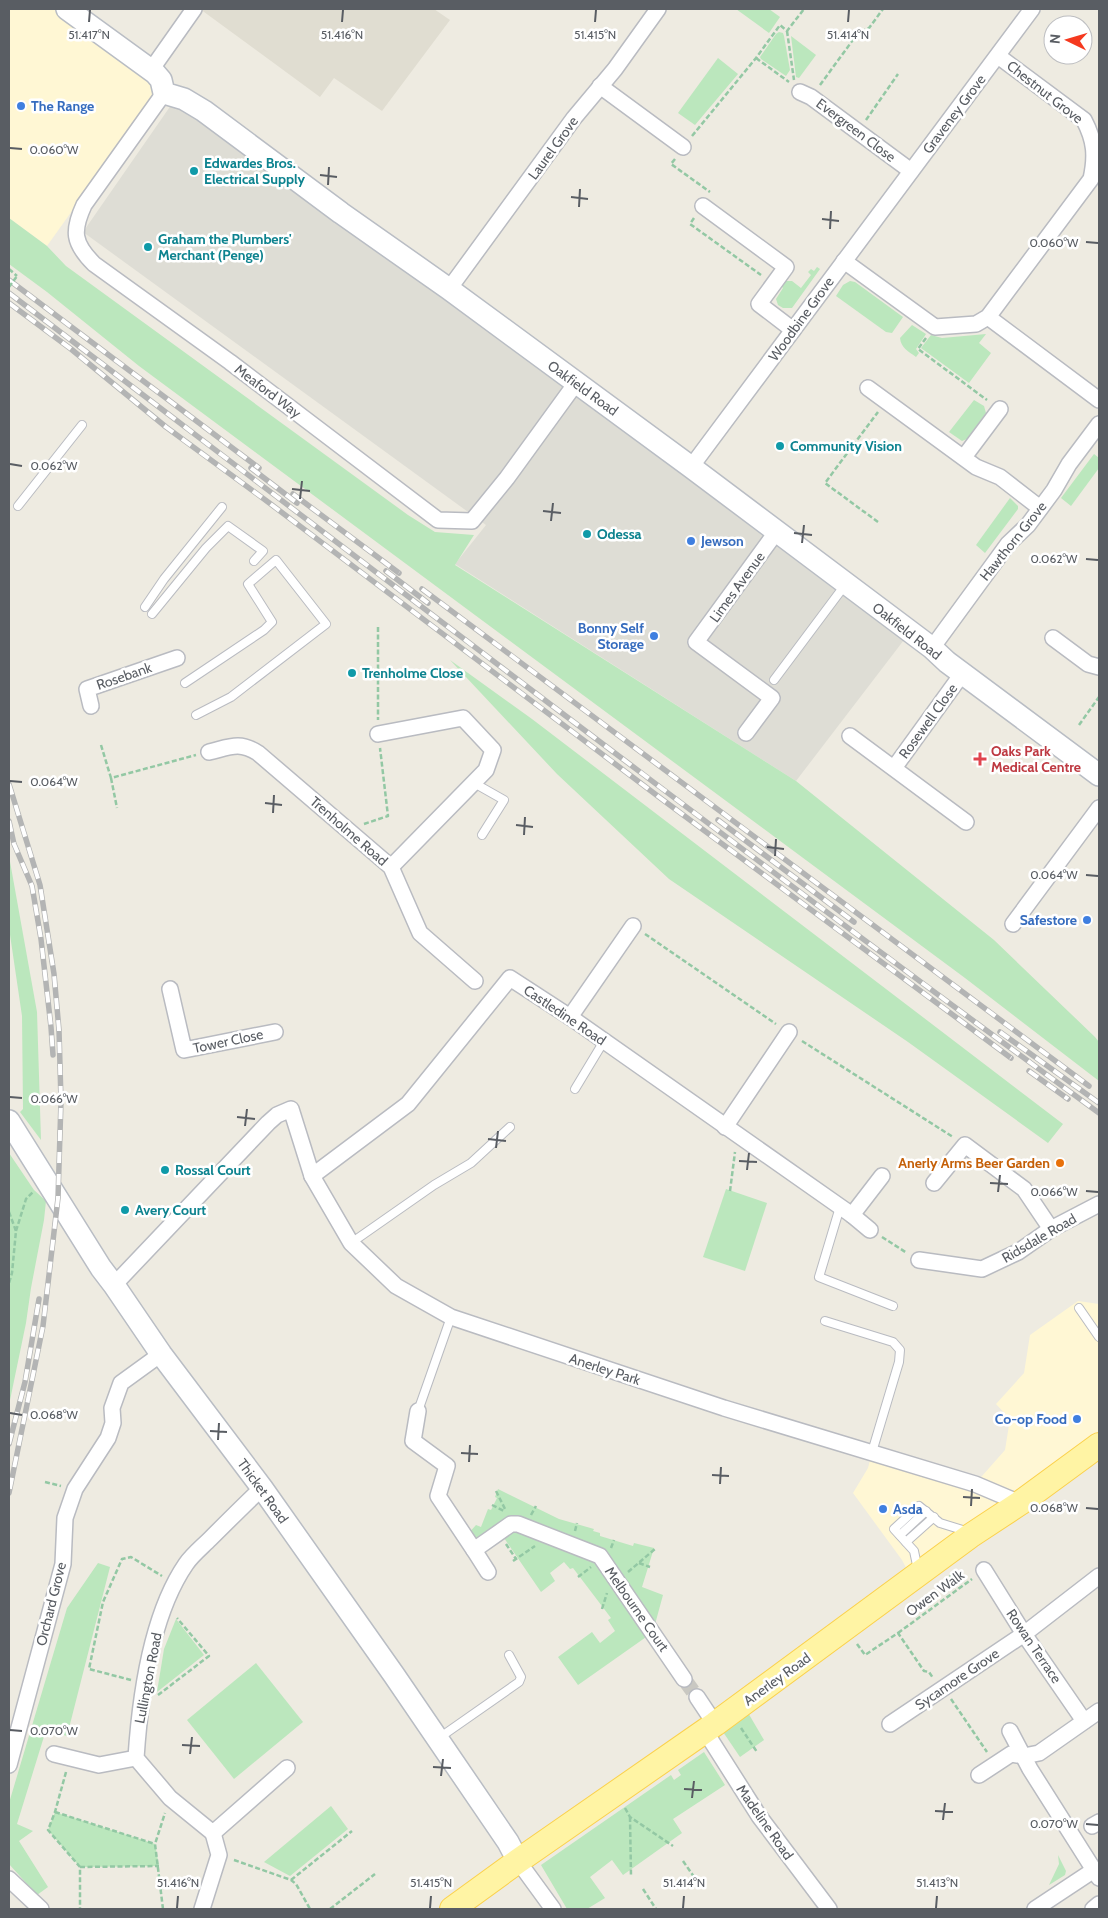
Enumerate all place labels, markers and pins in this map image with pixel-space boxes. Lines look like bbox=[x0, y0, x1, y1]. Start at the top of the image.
place label: The Range bbox=[31, 97, 94, 115]
marker: The Range bbox=[15, 100, 27, 112]
place label: Edwardes Bros. Electrical Supply bbox=[204, 154, 306, 188]
marker: Edwardes Bros. Electrical Supply bbox=[188, 165, 200, 177]
place label: Graham the Plumbers' Merchant (Penge) bbox=[158, 230, 292, 264]
marker: Graham the Plumbers' Merchant (Penge) bbox=[142, 241, 154, 253]
place label: Community Vision bbox=[790, 437, 902, 455]
marker: Community Vision bbox=[774, 440, 786, 452]
place label: Odessa bbox=[597, 525, 642, 543]
marker: Odessa bbox=[581, 528, 593, 540]
place label: Jewson bbox=[700, 532, 744, 550]
marker: Jewson bbox=[685, 535, 697, 547]
place label: Bonny Self Storage bbox=[578, 619, 644, 653]
marker: Bonny Self Storage bbox=[648, 630, 660, 642]
place label: Trenholme Close bbox=[362, 664, 463, 682]
marker: Trenholme Close bbox=[346, 667, 358, 679]
place label: Oaks Park Medical Centre bbox=[991, 742, 1081, 776]
marker: Oaks Park Medical Centre bbox=[973, 752, 987, 766]
place label: Safestore bbox=[1020, 911, 1077, 929]
marker: Safestore bbox=[1081, 914, 1093, 926]
place label: Anerly Arms Beer Garden bbox=[898, 1154, 1050, 1172]
marker: Anerly Arms Beer Garden bbox=[1054, 1157, 1066, 1169]
place label: Rossal Court bbox=[175, 1161, 251, 1179]
marker: Rossal Court bbox=[159, 1164, 171, 1176]
place label: Avery Court bbox=[135, 1201, 206, 1219]
marker: Avery Court bbox=[119, 1204, 131, 1216]
place label: Co-op Food bbox=[995, 1410, 1067, 1428]
marker: Co-op Food bbox=[1071, 1413, 1083, 1425]
place label: Asda bbox=[893, 1500, 923, 1518]
marker: Asda bbox=[877, 1503, 889, 1515]

